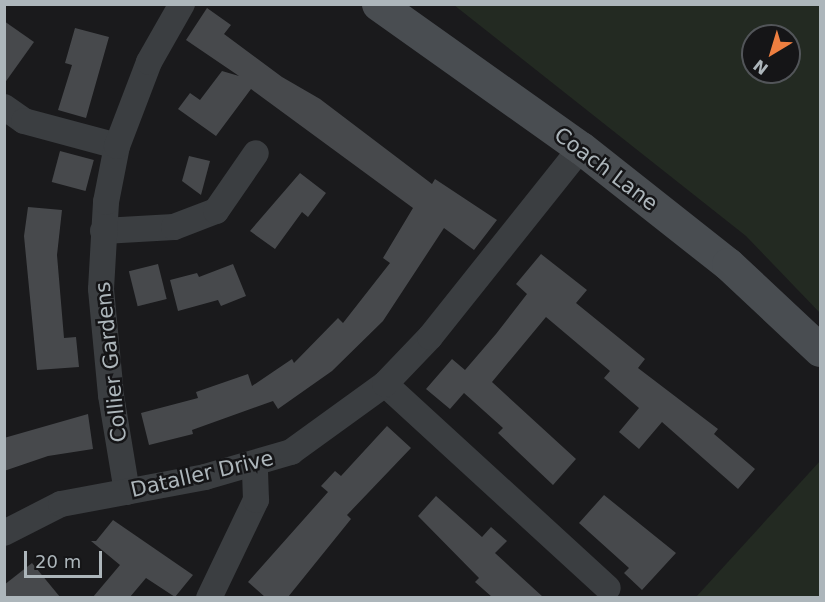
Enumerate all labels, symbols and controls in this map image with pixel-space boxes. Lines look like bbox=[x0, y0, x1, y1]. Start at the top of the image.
north arrow bbox=[741, 24, 801, 84]
text: N bbox=[750, 55, 772, 79]
street label: Coach Lane bbox=[549, 122, 663, 216]
street label: Collier Gardens bbox=[90, 281, 132, 443]
street label: Dataller Drive bbox=[128, 445, 276, 503]
scale bar bbox=[27, 539, 105, 577]
text: 20 m bbox=[35, 551, 81, 572]

